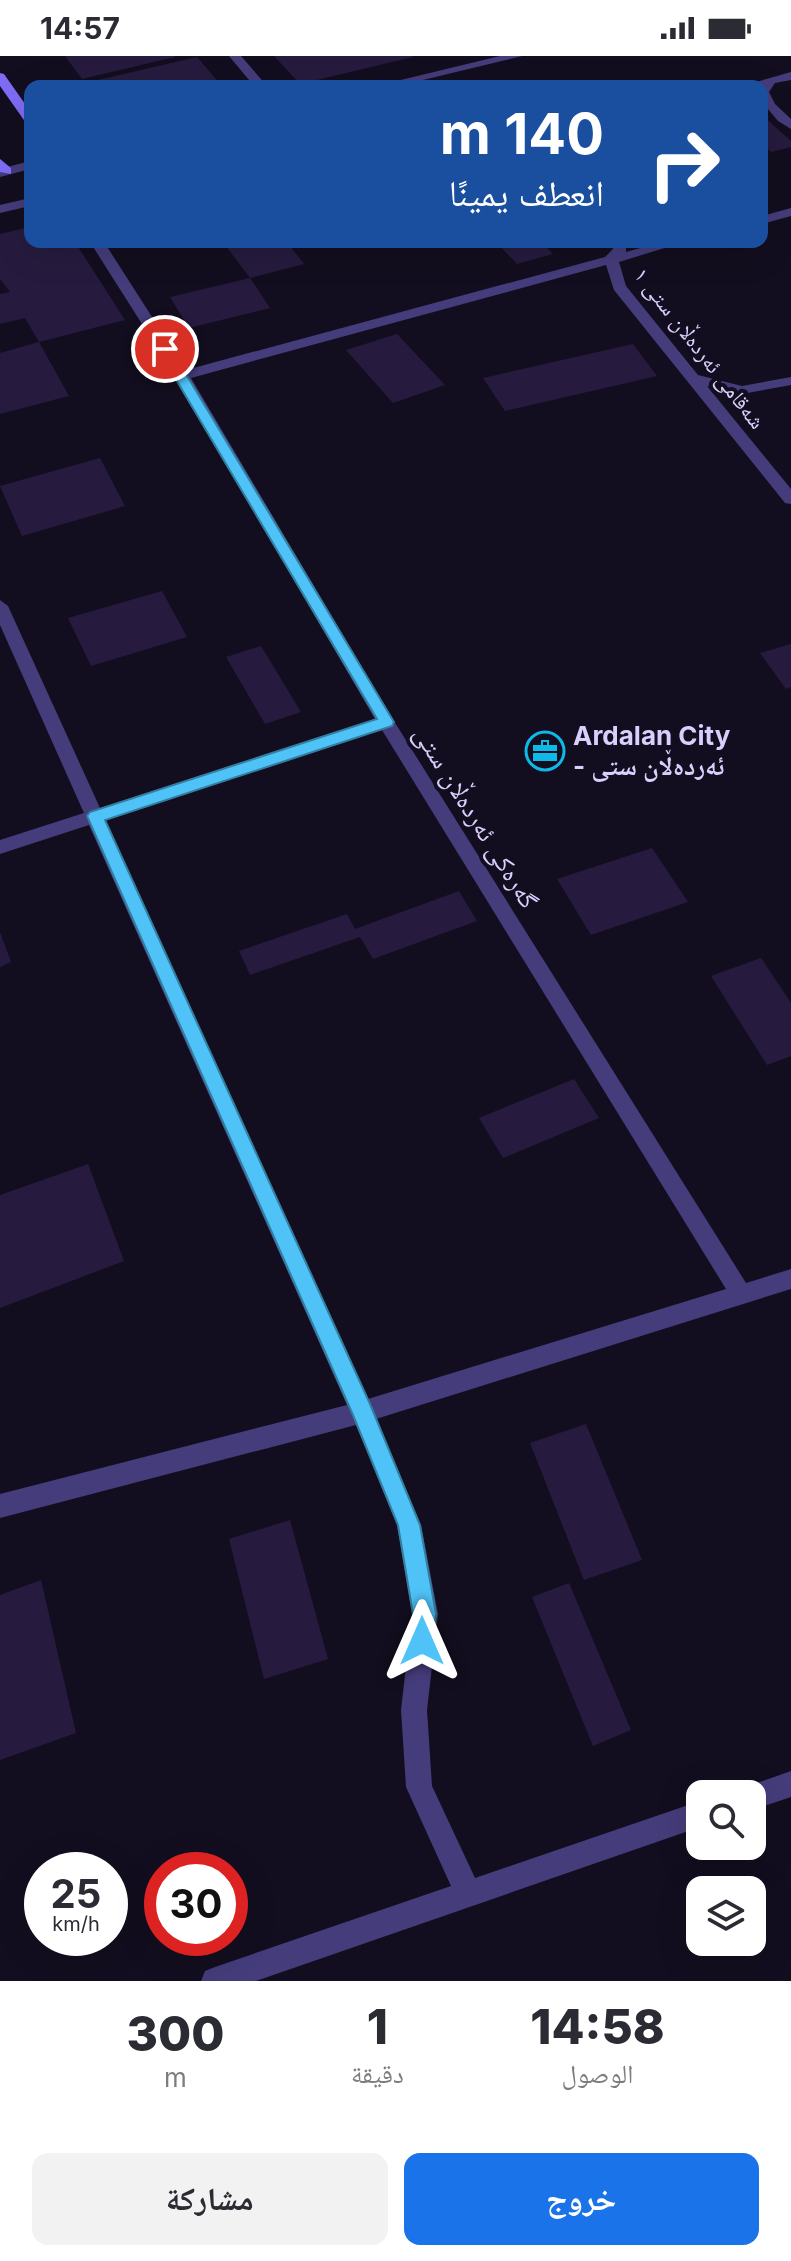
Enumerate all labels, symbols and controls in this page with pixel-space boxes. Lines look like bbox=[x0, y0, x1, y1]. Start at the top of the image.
text: 14:57 bbox=[40, 10, 120, 46]
text: 140 m bbox=[440, 100, 604, 168]
icon: right bbox=[632, 112, 736, 216]
text: انعطف يمينًا bbox=[449, 171, 604, 215]
street label: شەقامی ئەردەڵان ستی ١ bbox=[628, 262, 772, 434]
pin bbox=[131, 315, 199, 383]
icon: arrive bbox=[143, 327, 187, 371]
street label: گەرەکی ئەردەڵان ستی bbox=[407, 719, 546, 915]
place label: Ardalan City - ئەردەڵان ستی bbox=[573, 720, 731, 782]
office icon: Ardalan City - ئەردەڵان ستی bbox=[524, 730, 566, 772]
position arrow bbox=[380, 1599, 464, 1683]
map controls bbox=[686, 1780, 766, 1956]
button: search bbox=[686, 1780, 766, 1860]
speed limit sign: 30 bbox=[144, 1852, 248, 1956]
text: 25 bbox=[51, 1869, 101, 1918]
button: layers bbox=[686, 1876, 766, 1956]
text: km/h bbox=[52, 1912, 100, 1936]
text: 1 bbox=[367, 1997, 388, 2056]
text: 14:58 bbox=[530, 1997, 665, 2056]
text: 300 bbox=[127, 2004, 224, 2063]
text: دقيقة bbox=[351, 2058, 404, 2089]
text: الوصول bbox=[561, 2058, 633, 2089]
text: m bbox=[164, 2062, 187, 2093]
button: مشاركة bbox=[32, 2153, 388, 2245]
button: خروج bbox=[404, 2153, 759, 2245]

